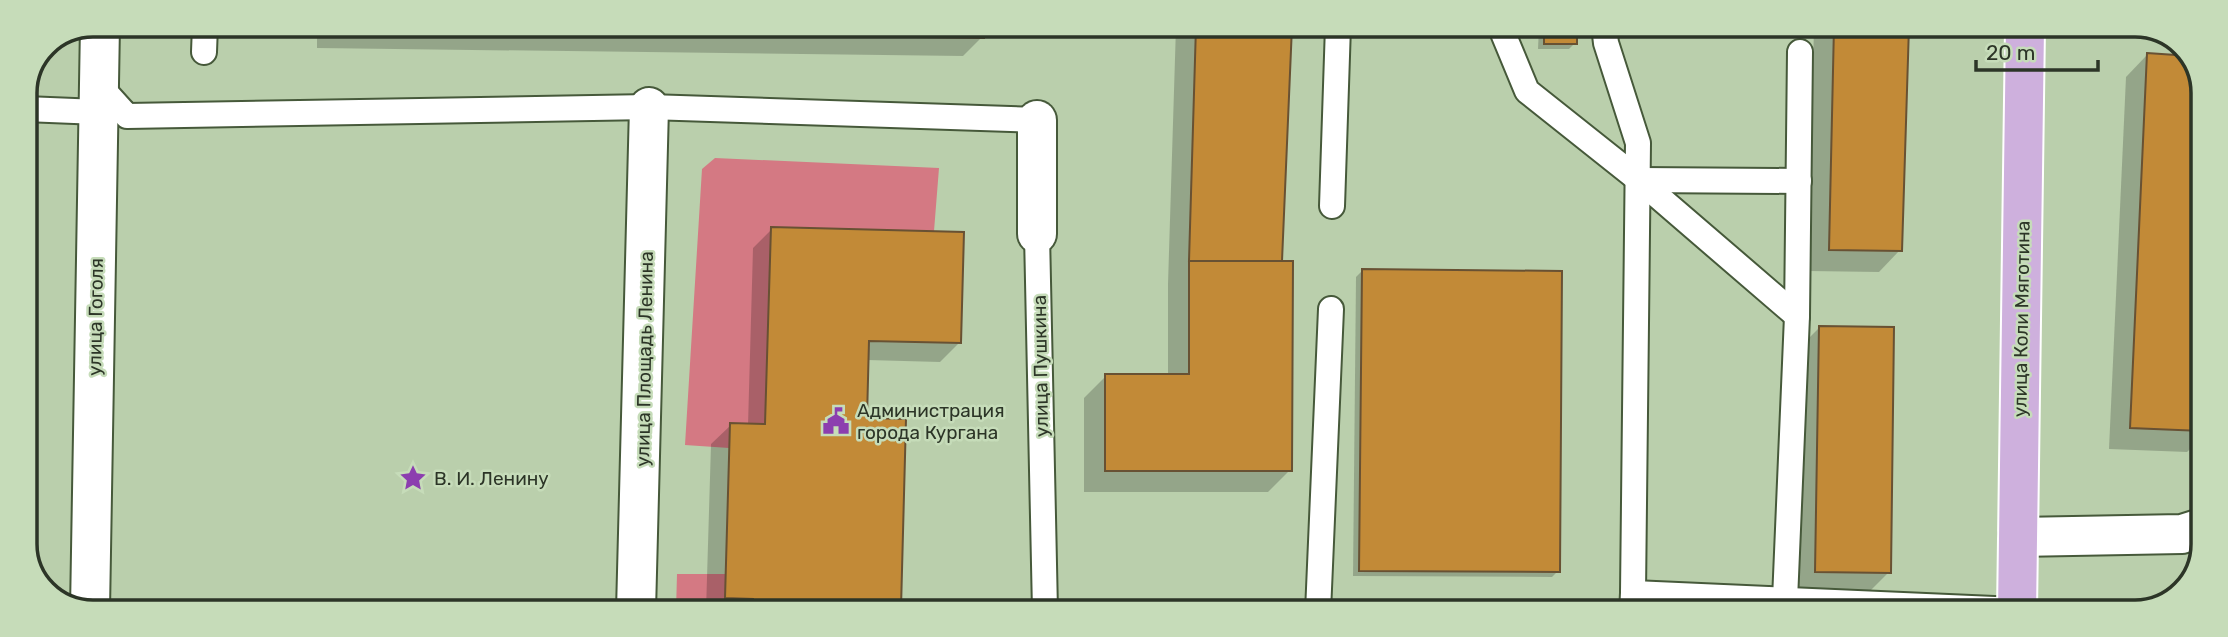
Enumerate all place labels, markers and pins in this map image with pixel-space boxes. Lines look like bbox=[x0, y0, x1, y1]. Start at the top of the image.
place label: Администрация города Кургана bbox=[857, 399, 1005, 444]
public building icon: Администрация города Кургана bbox=[821, 406, 851, 436]
place icon: В. И. Ленину bbox=[398, 463, 428, 493]
place label: В. И. Ленину bbox=[434, 467, 549, 490]

